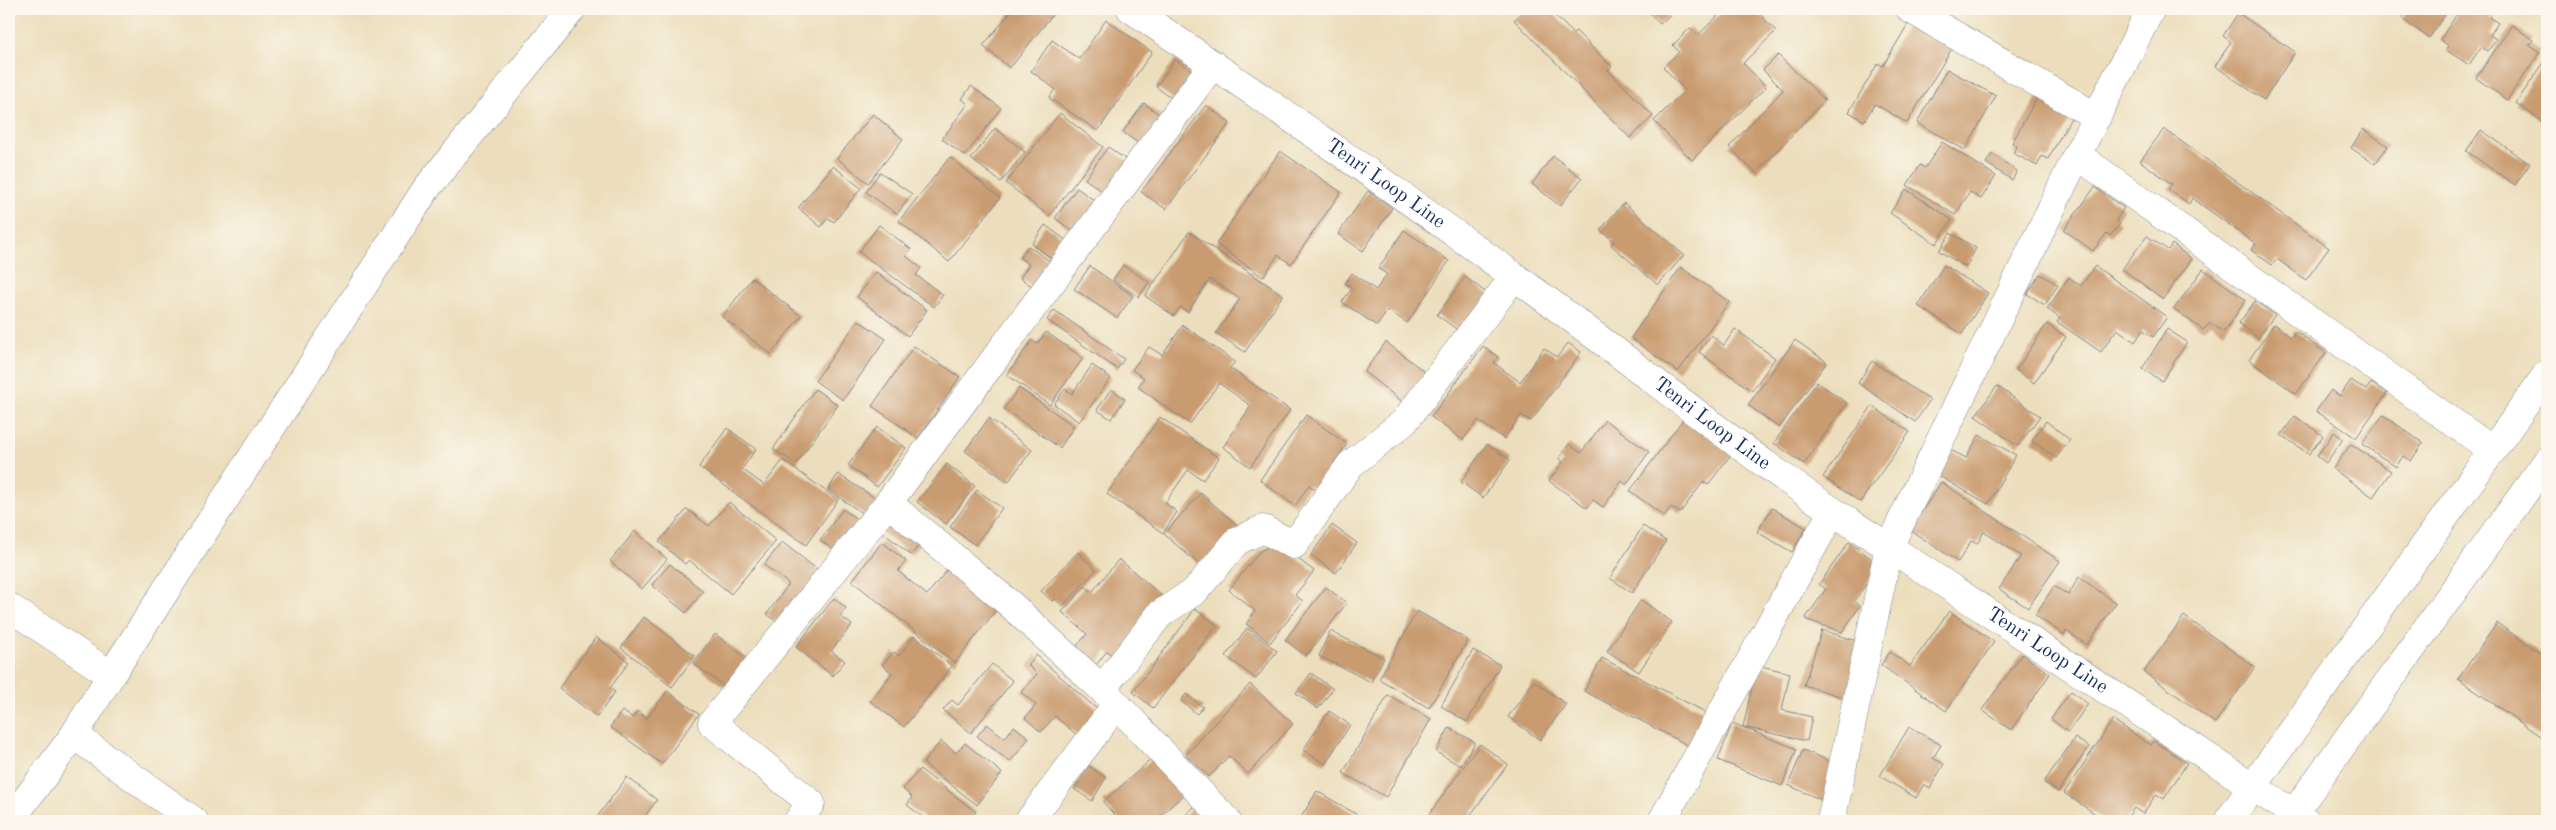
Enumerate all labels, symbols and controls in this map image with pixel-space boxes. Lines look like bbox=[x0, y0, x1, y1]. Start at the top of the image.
street label: Tenri Loop Line bbox=[1322, 136, 1449, 233]
street label: Tenri Loop Line bbox=[1650, 374, 1774, 474]
street label: Tenri Loop Line bbox=[1983, 604, 2111, 698]

